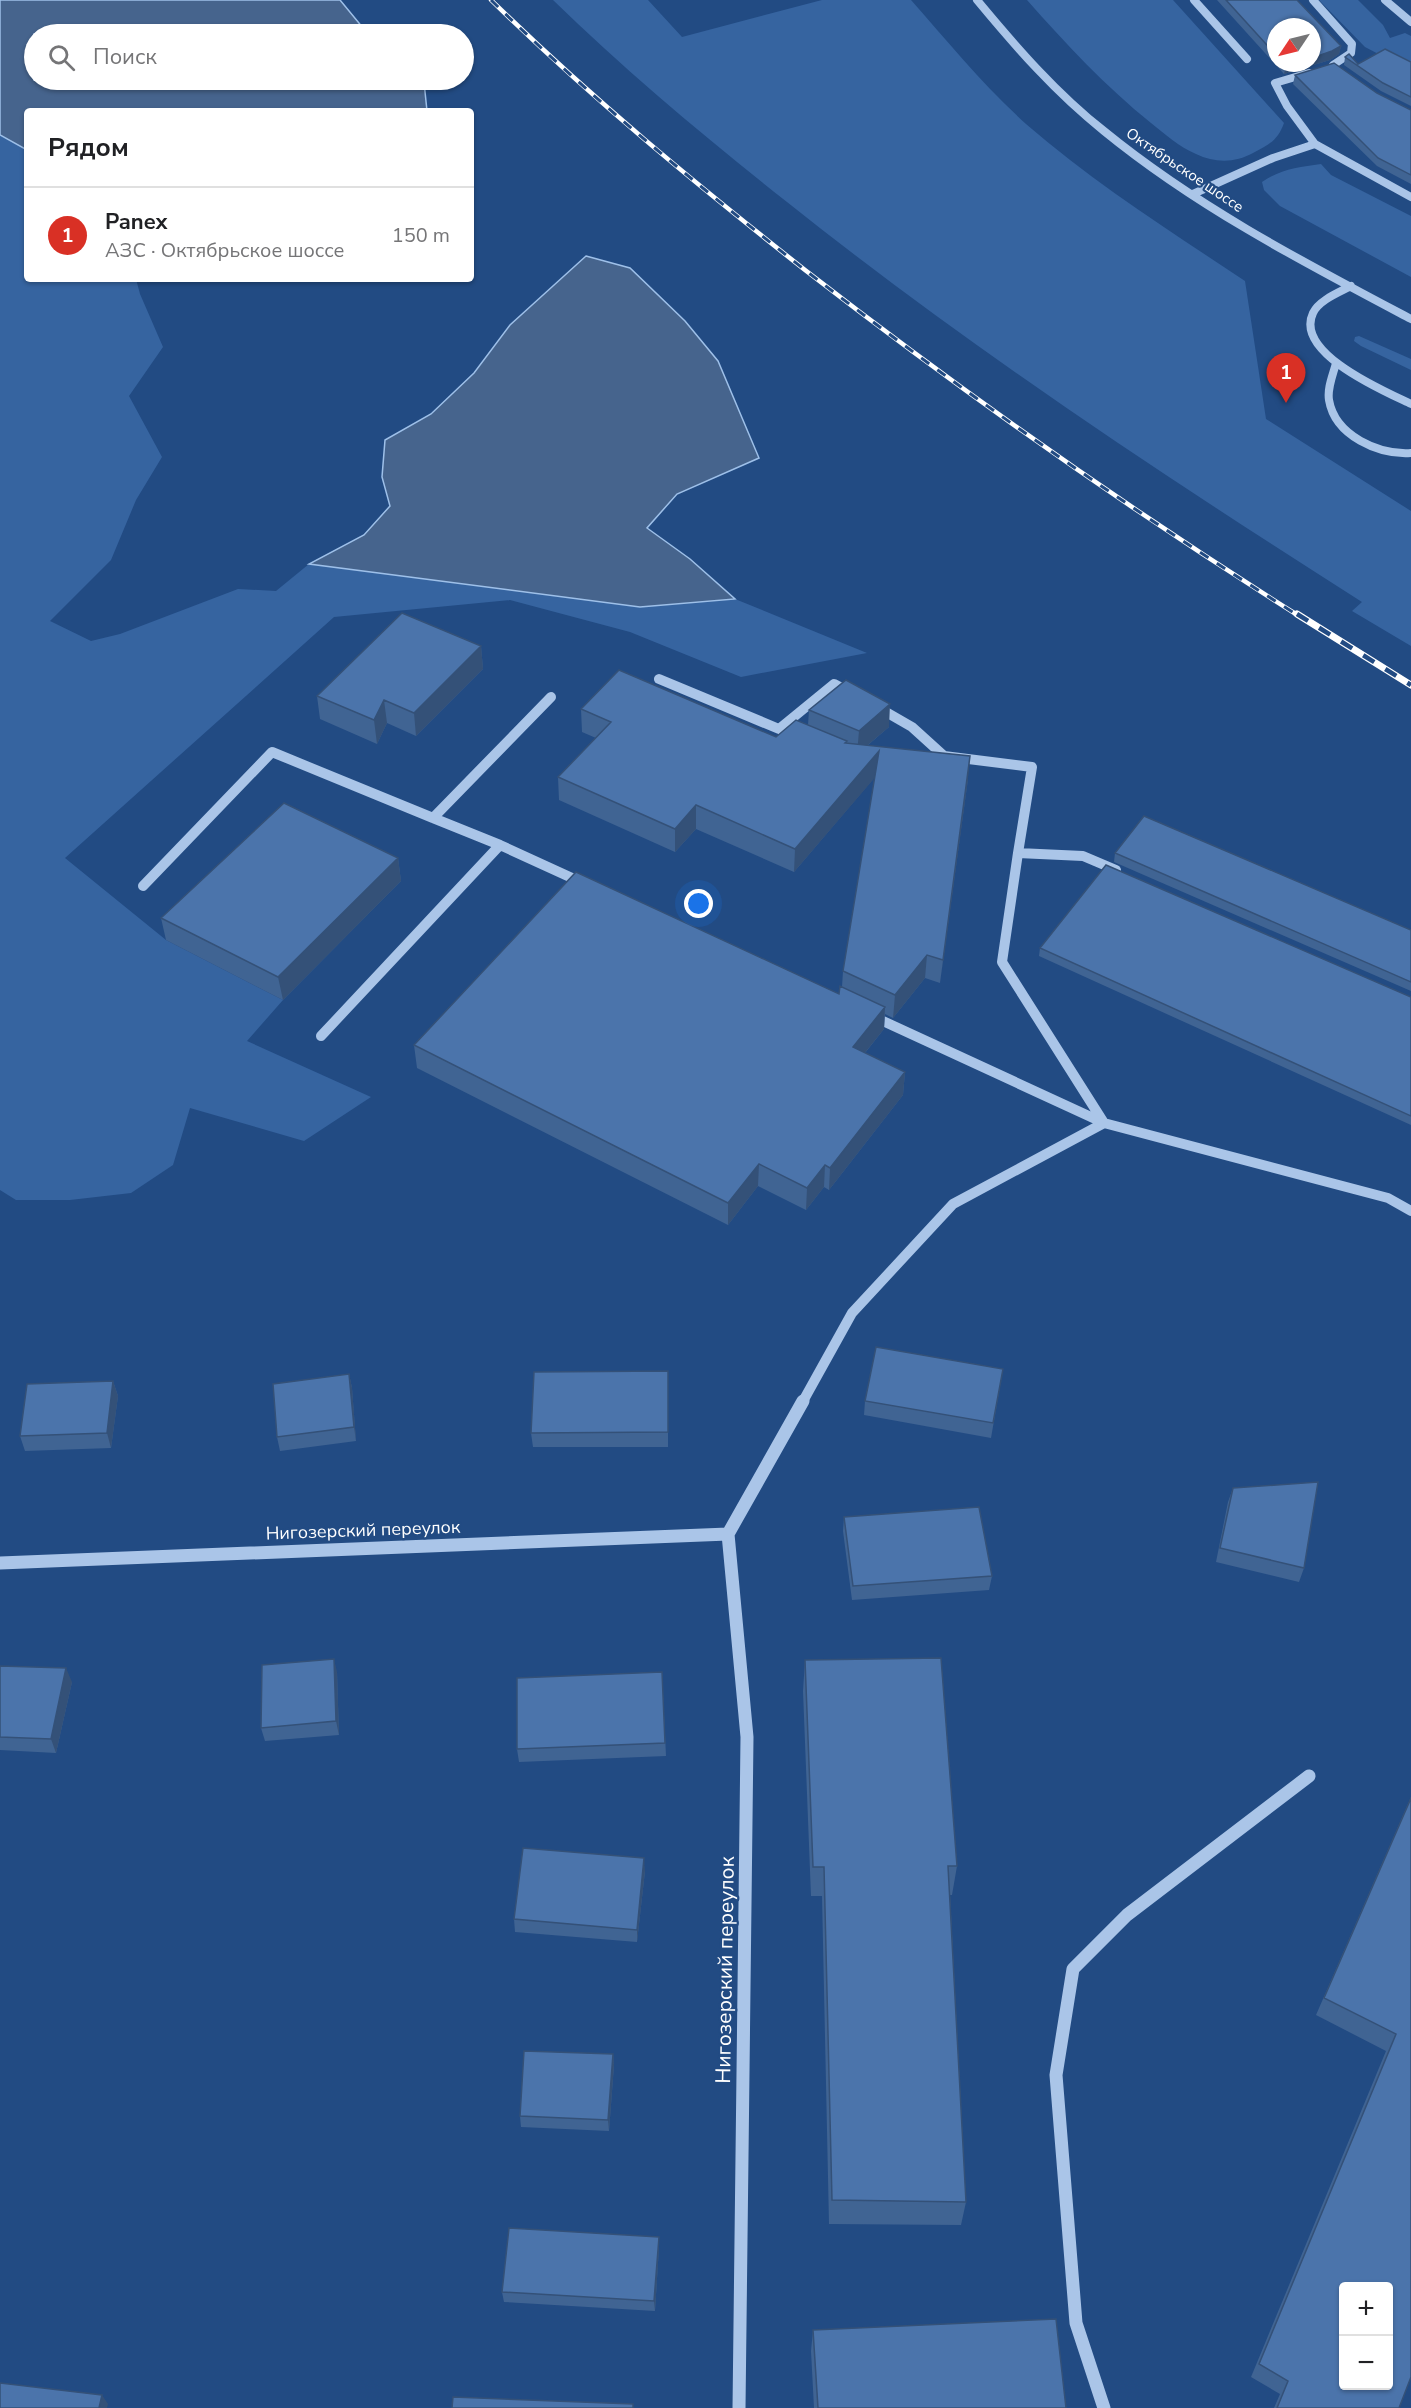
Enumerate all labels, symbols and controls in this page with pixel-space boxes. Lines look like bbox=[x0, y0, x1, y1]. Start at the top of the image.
north arrow bbox=[1267, 18, 1321, 72]
search box bbox=[24, 24, 474, 90]
icon: search bbox=[45, 41, 78, 74]
text: Поиск bbox=[93, 42, 157, 72]
street label: Октябрьское шоссе bbox=[1122, 123, 1248, 217]
text: Рядом bbox=[48, 130, 129, 165]
text: Panex bbox=[105, 207, 168, 237]
text: 1 bbox=[62, 222, 74, 249]
text: 150 m bbox=[392, 222, 450, 249]
text: АЗС · Октябрьское шоссе bbox=[105, 237, 344, 264]
pin: 1 bbox=[1266, 354, 1306, 403]
your location bbox=[684, 889, 713, 918]
street label: Нигозерский переулок bbox=[265, 1515, 461, 1545]
street label: Нигозерский переулок bbox=[709, 1855, 741, 2084]
map controls bbox=[1339, 2282, 1393, 2390]
button: + bbox=[1339, 2282, 1393, 2336]
button: − bbox=[1339, 2336, 1393, 2390]

